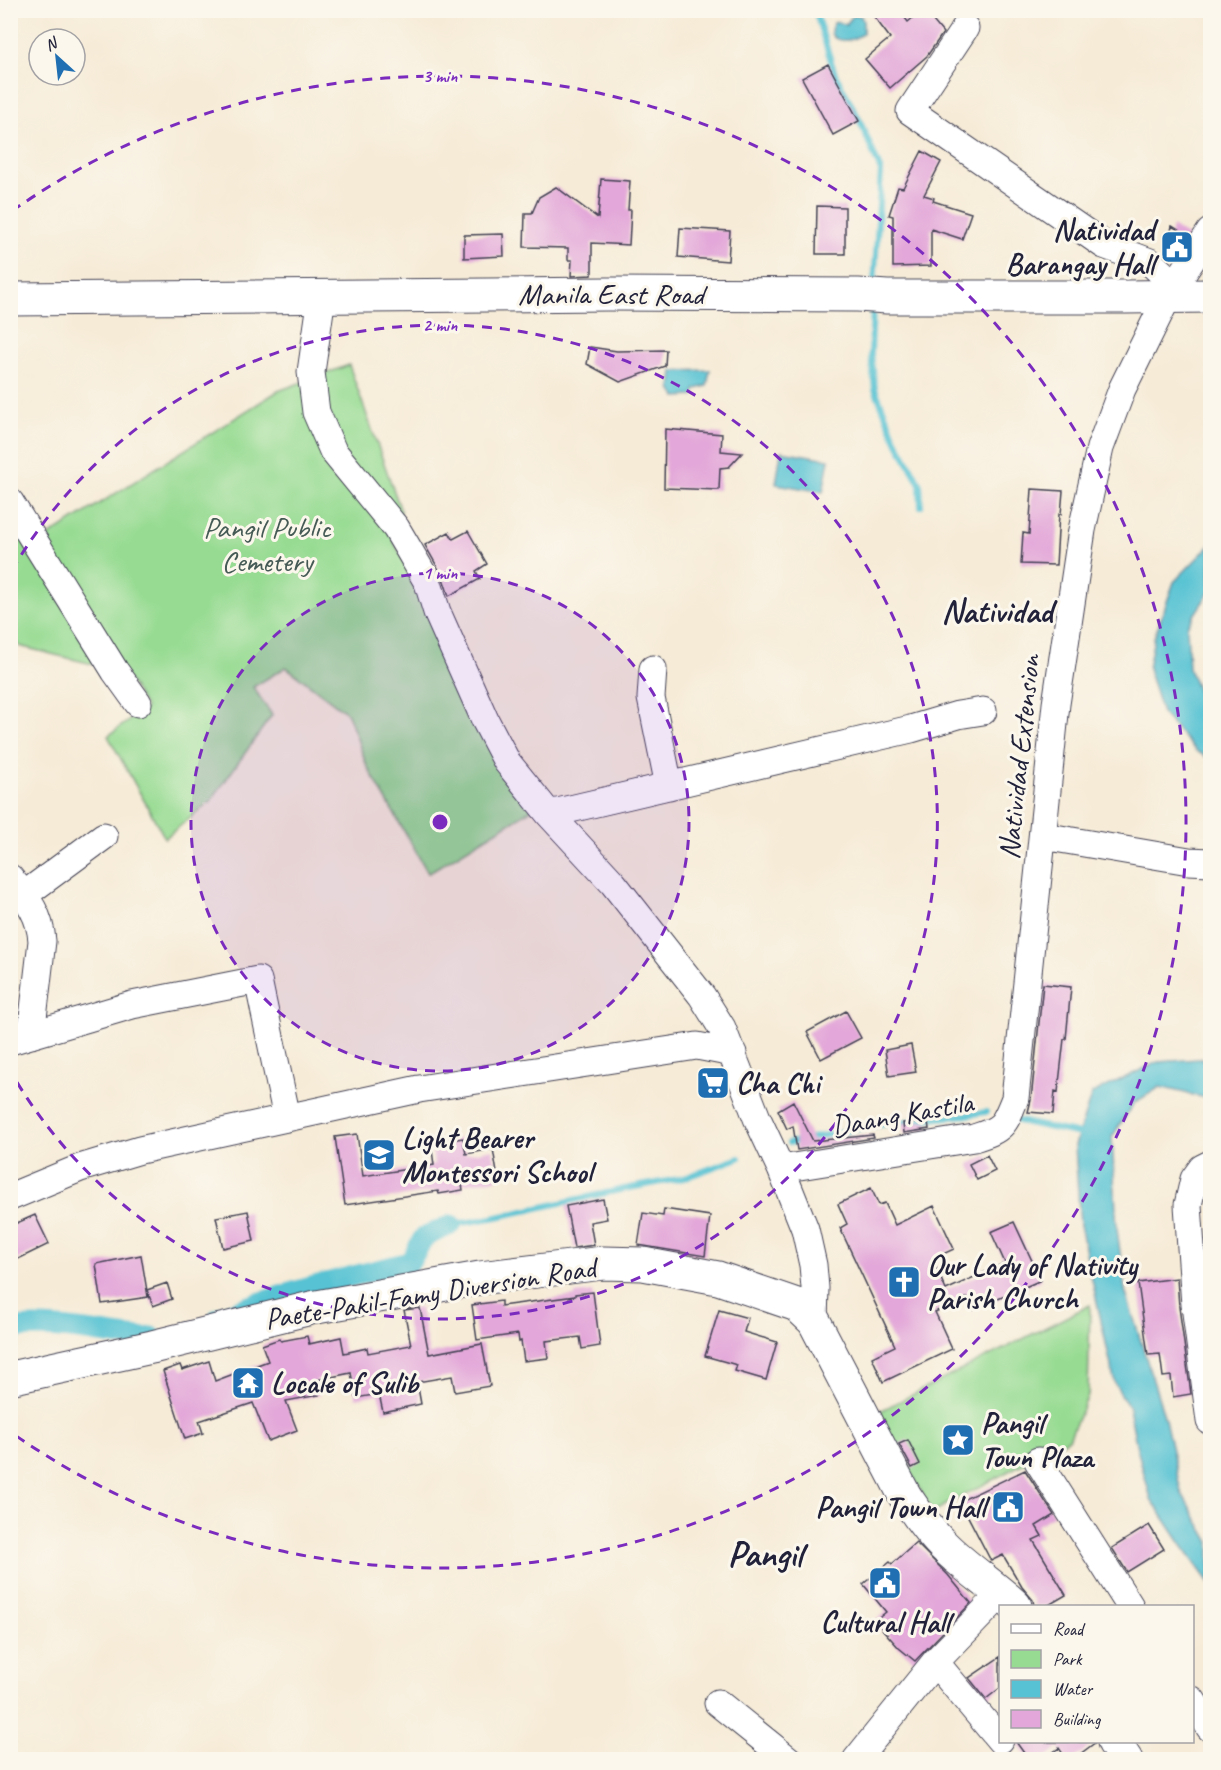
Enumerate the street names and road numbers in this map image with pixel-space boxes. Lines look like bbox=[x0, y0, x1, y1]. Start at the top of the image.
street label: Manila East Road bbox=[518, 275, 708, 313]
street label: Natividad Extension bbox=[989, 651, 1049, 861]
street label: Daang Kastila bbox=[828, 1083, 978, 1145]
street label: Paete-Pakil-Famy Diversion Road bbox=[262, 1247, 602, 1338]

